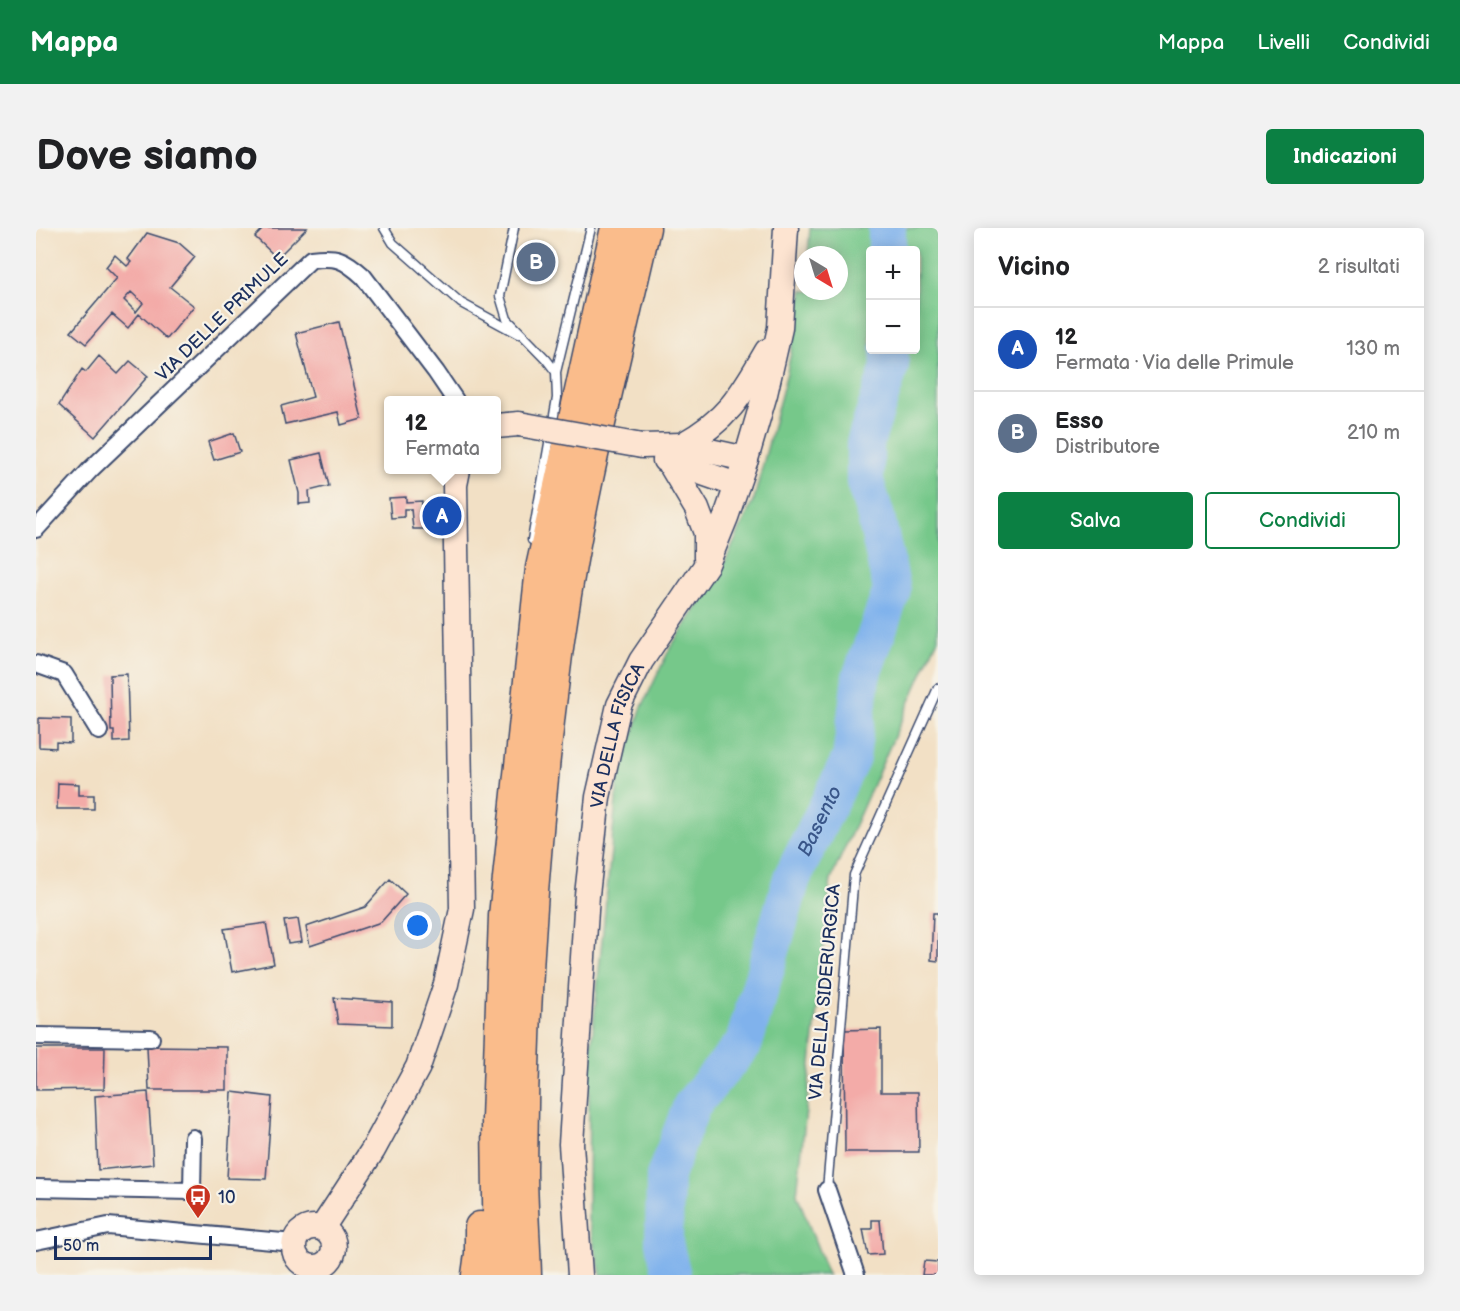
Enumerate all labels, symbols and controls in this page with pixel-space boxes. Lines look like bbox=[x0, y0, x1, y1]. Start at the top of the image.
text: Mappa bbox=[30, 26, 118, 59]
text: Mappa bbox=[1158, 30, 1224, 55]
text: Livelli bbox=[1257, 30, 1310, 55]
text: Condividi bbox=[1343, 30, 1430, 55]
button: Indicazioni bbox=[1266, 129, 1424, 184]
text: Dove siamo bbox=[36, 131, 258, 182]
pin: B bbox=[516, 240, 556, 285]
north arrow bbox=[794, 246, 848, 300]
map controls bbox=[866, 246, 920, 354]
button: + bbox=[866, 246, 920, 300]
street label: VIA DELLE PRIMULE bbox=[152, 248, 293, 386]
text: Vicino bbox=[998, 252, 1070, 283]
text: 2 risultati bbox=[1318, 255, 1400, 279]
button: − bbox=[866, 300, 920, 354]
text: 12 bbox=[1055, 324, 1077, 351]
text: A bbox=[1011, 337, 1024, 361]
text: 130 m bbox=[1346, 337, 1400, 361]
text: Fermata · Via delle Primule bbox=[1055, 351, 1294, 375]
popup bbox=[384, 396, 501, 474]
text: Esso bbox=[1055, 408, 1104, 435]
text: 12 bbox=[405, 410, 427, 437]
text: B bbox=[1010, 421, 1025, 445]
text: 210 m bbox=[1347, 421, 1400, 445]
text: Distributore bbox=[1055, 435, 1160, 459]
text: Fermata bbox=[405, 437, 480, 461]
button: Salva bbox=[998, 492, 1193, 549]
button: Condividi bbox=[1205, 492, 1400, 549]
pin: A bbox=[422, 494, 462, 538]
street label: VIA DELLA FISICA bbox=[586, 660, 649, 809]
water label: Basento bbox=[793, 782, 847, 860]
street label: VIA DELLA SIDERURGICA bbox=[805, 883, 845, 1101]
your location bbox=[403, 911, 432, 940]
bus stop icon: 10 bbox=[183, 1182, 213, 1220]
place label: 10 bbox=[218, 1187, 236, 1208]
scale bar bbox=[54, 1233, 212, 1260]
text: 50 m bbox=[63, 1237, 99, 1256]

